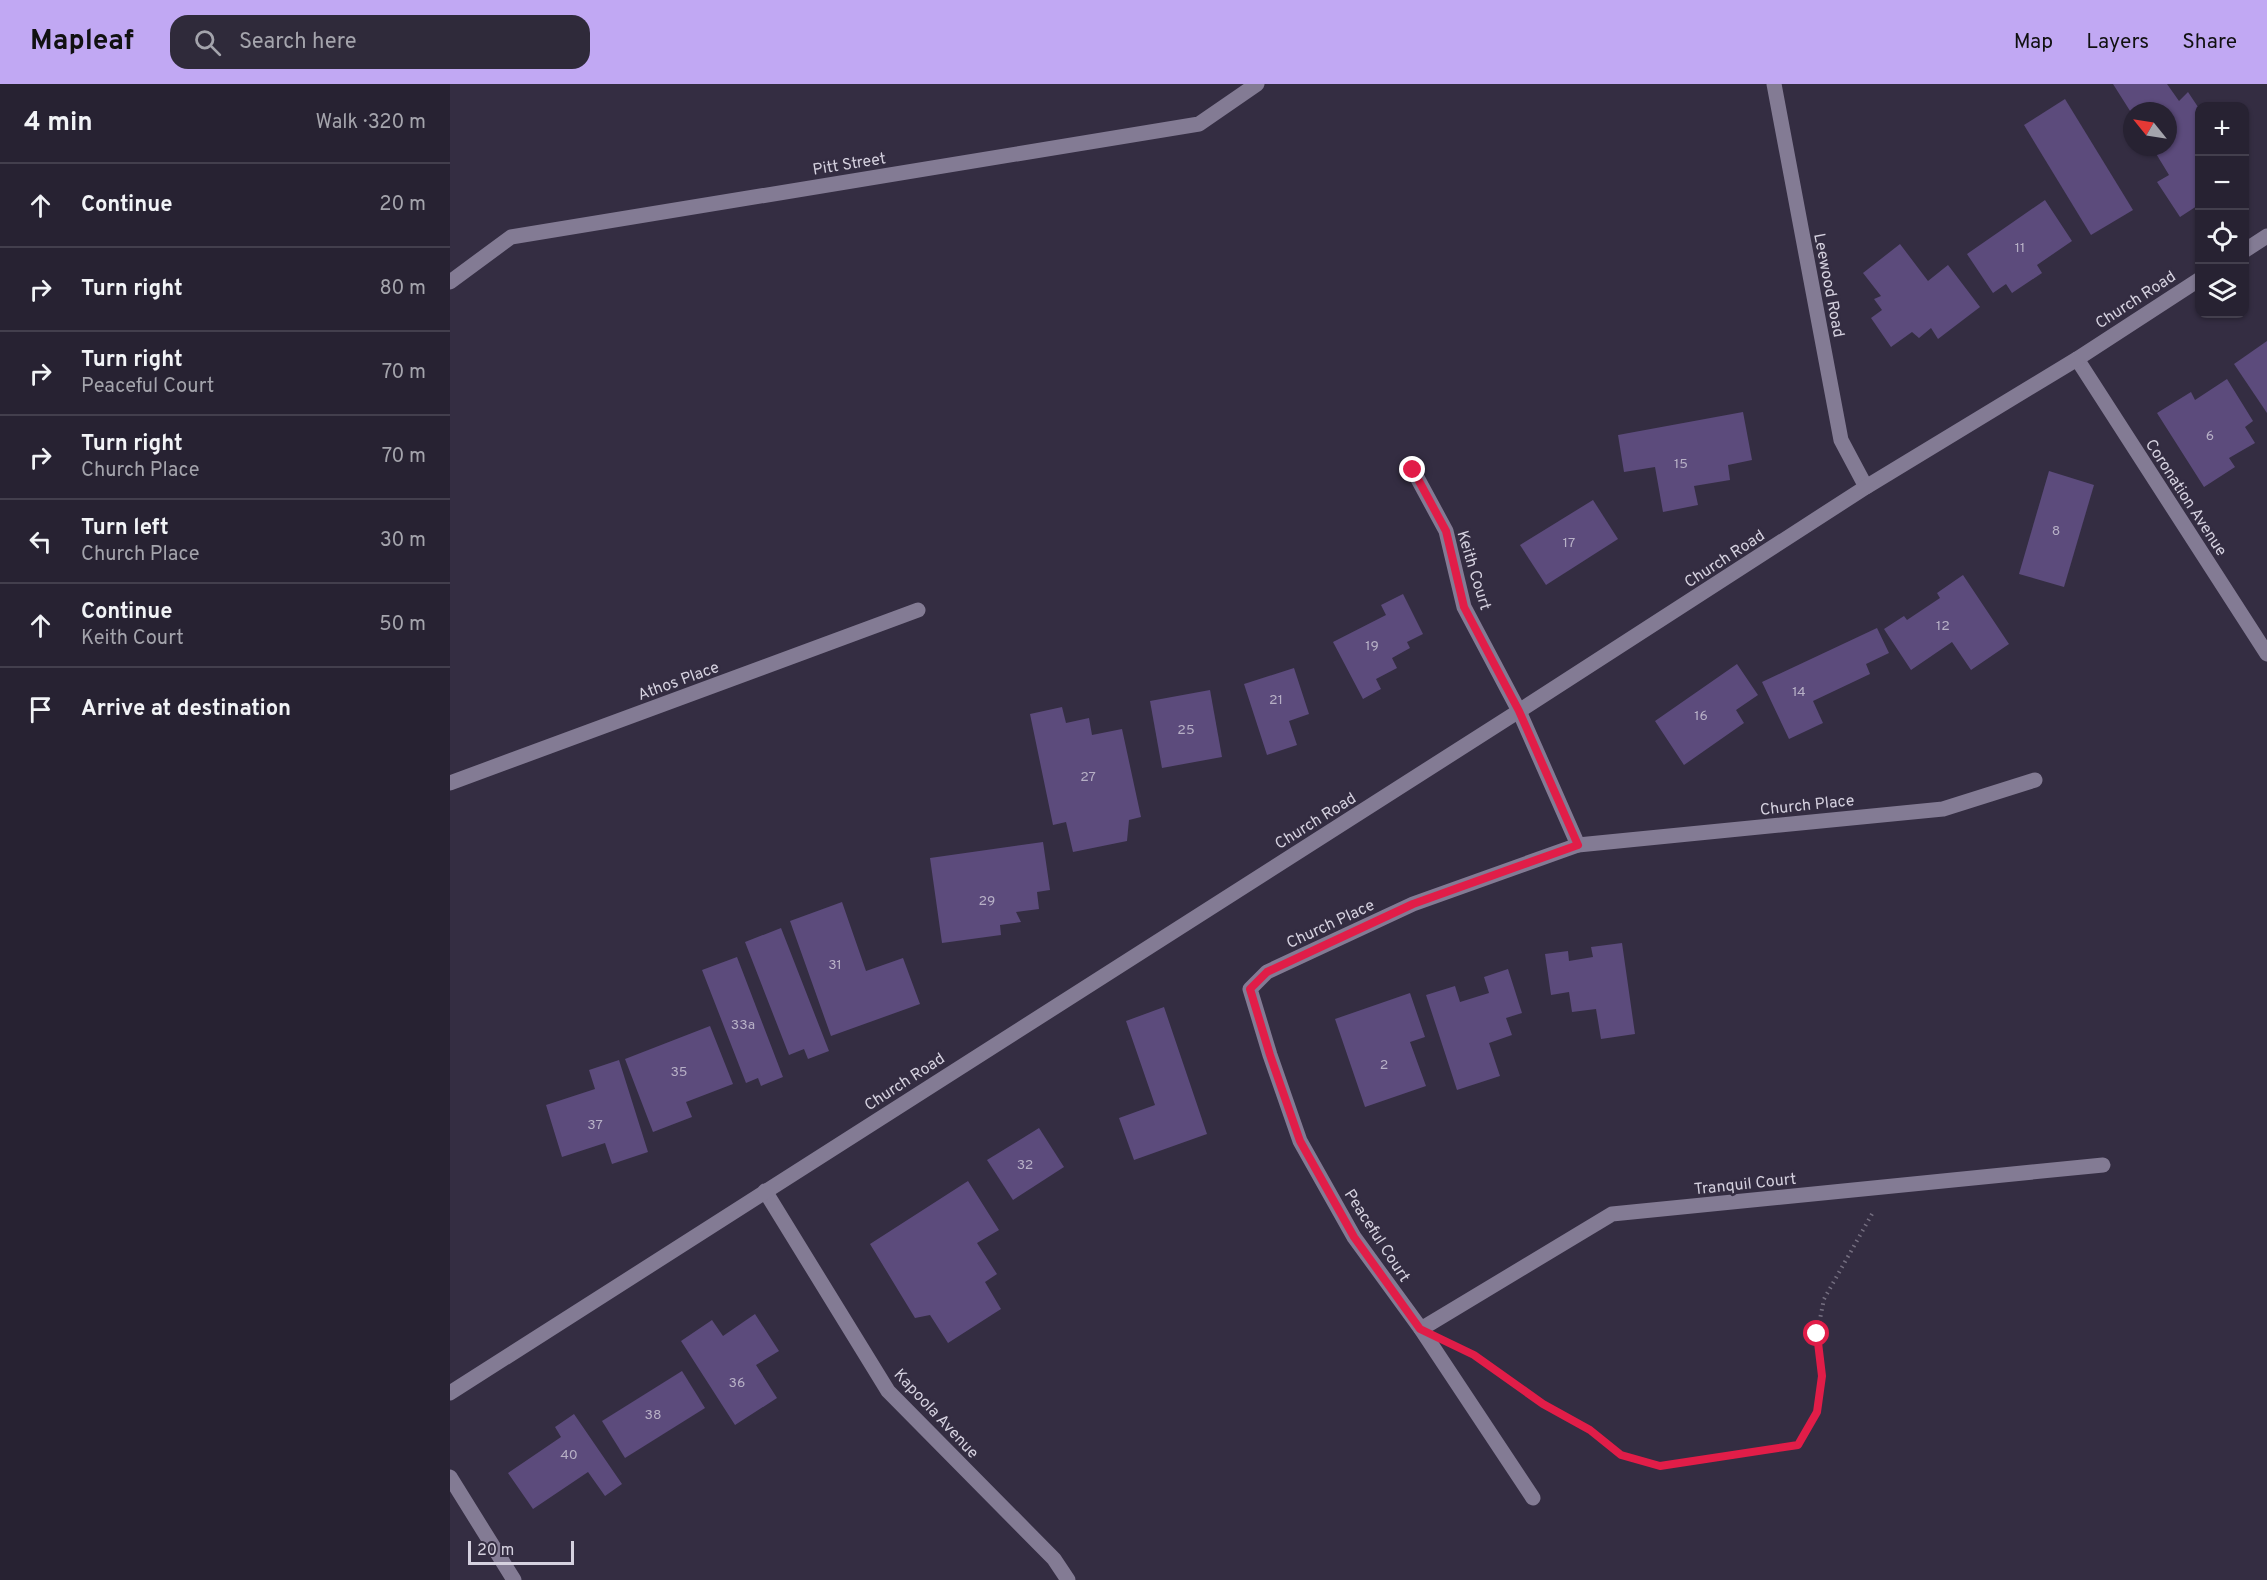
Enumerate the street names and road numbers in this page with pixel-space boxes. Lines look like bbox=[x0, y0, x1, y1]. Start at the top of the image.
street label: Pitt Street bbox=[811, 149, 887, 181]
street label: Leewood Road bbox=[1808, 232, 1848, 339]
street label: Church Road bbox=[2092, 267, 2180, 334]
street label: Coronation Avenue bbox=[2140, 436, 2231, 560]
street label: Church Road bbox=[1681, 526, 1769, 593]
street label: Keith Court bbox=[1451, 528, 1495, 613]
street label: Athos Place bbox=[635, 658, 722, 706]
street label: Church Road bbox=[1272, 789, 1360, 855]
street label: Church Place bbox=[1759, 791, 1855, 821]
street label: Church Place bbox=[1284, 896, 1378, 954]
street label: Church Road bbox=[861, 1049, 949, 1116]
street label: Tranquil Court bbox=[1693, 1170, 1797, 1200]
street label: Peaceful Court bbox=[1339, 1186, 1414, 1286]
street label: Kapoola Avenue bbox=[889, 1365, 982, 1463]

